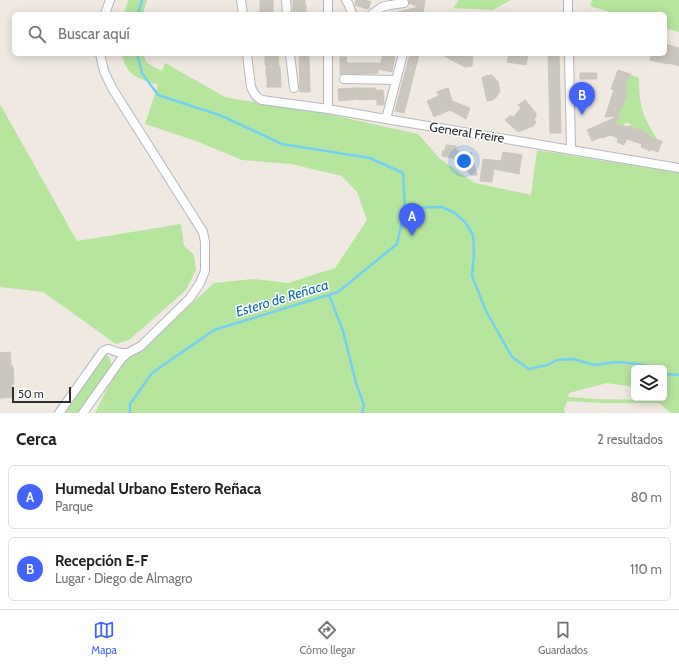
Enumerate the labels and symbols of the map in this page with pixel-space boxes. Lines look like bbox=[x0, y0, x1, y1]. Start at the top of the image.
pin: B bbox=[569, 82, 595, 115]
street label: General Freire bbox=[428, 118, 506, 146]
your location bbox=[454, 151, 474, 171]
pin: A bbox=[399, 203, 425, 236]
water label: Estero de Reñaca bbox=[233, 275, 331, 321]
scale bar bbox=[12, 385, 71, 404]

